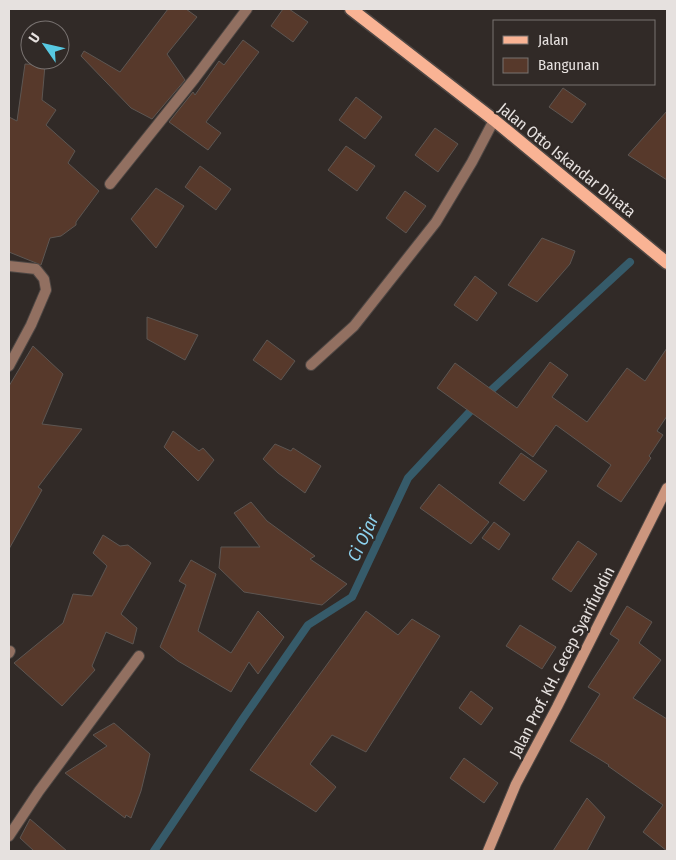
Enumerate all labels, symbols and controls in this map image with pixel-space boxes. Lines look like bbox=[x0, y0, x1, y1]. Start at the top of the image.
north arrow bbox=[20, 20, 70, 70]
legend bbox=[493, 20, 656, 85]
text: U bbox=[25, 30, 44, 46]
text: Jalan bbox=[538, 31, 568, 49]
text: Bangunan bbox=[538, 56, 599, 74]
street label: Jalan Otto Iskandar Dinata bbox=[494, 99, 640, 221]
water label: Ci Ojar bbox=[343, 510, 384, 565]
street label: Jalan Prof. KH. Cecep Syarifuddin bbox=[505, 563, 619, 761]

